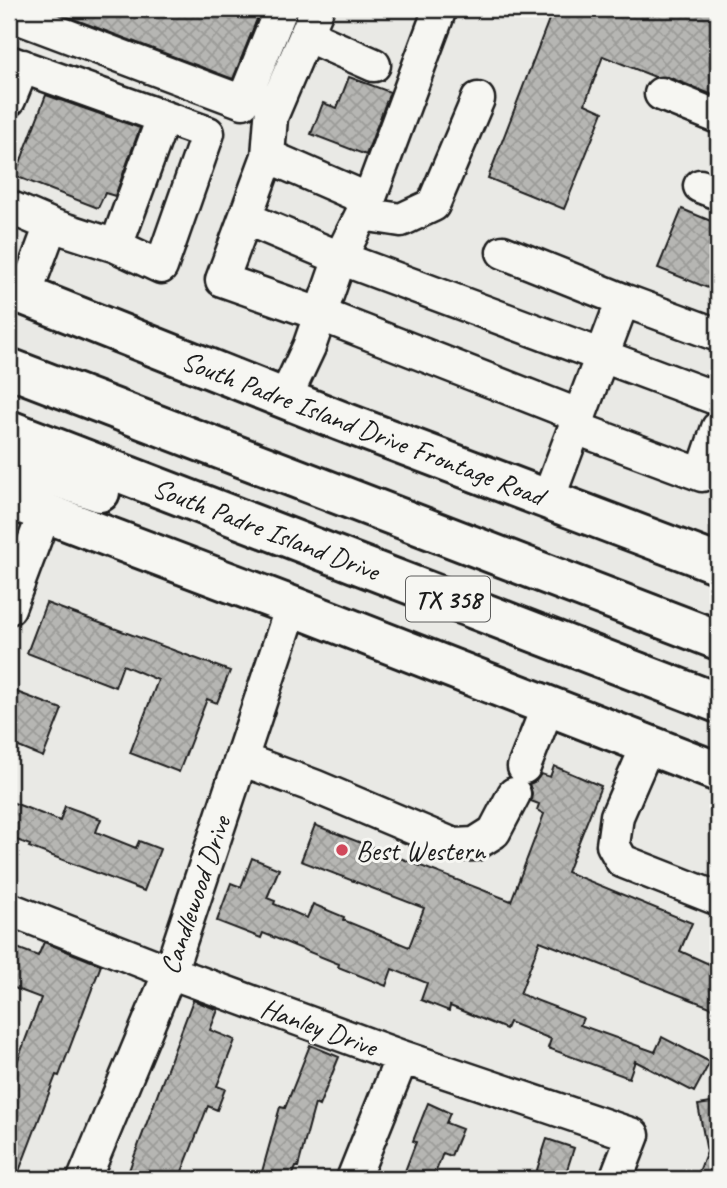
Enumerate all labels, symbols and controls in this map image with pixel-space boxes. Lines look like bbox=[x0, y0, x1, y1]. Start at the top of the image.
street label: South Padre Island Drive Frontage Road bbox=[177, 343, 553, 515]
street label: South Padre Island Drive bbox=[148, 470, 386, 589]
road number: TX 358 bbox=[406, 576, 490, 622]
street label: Candlewood Drive bbox=[152, 810, 239, 979]
place label: Best Western bbox=[356, 833, 487, 868]
marker: Best Western bbox=[334, 842, 350, 858]
street label: Hanley Drive bbox=[256, 990, 384, 1065]

